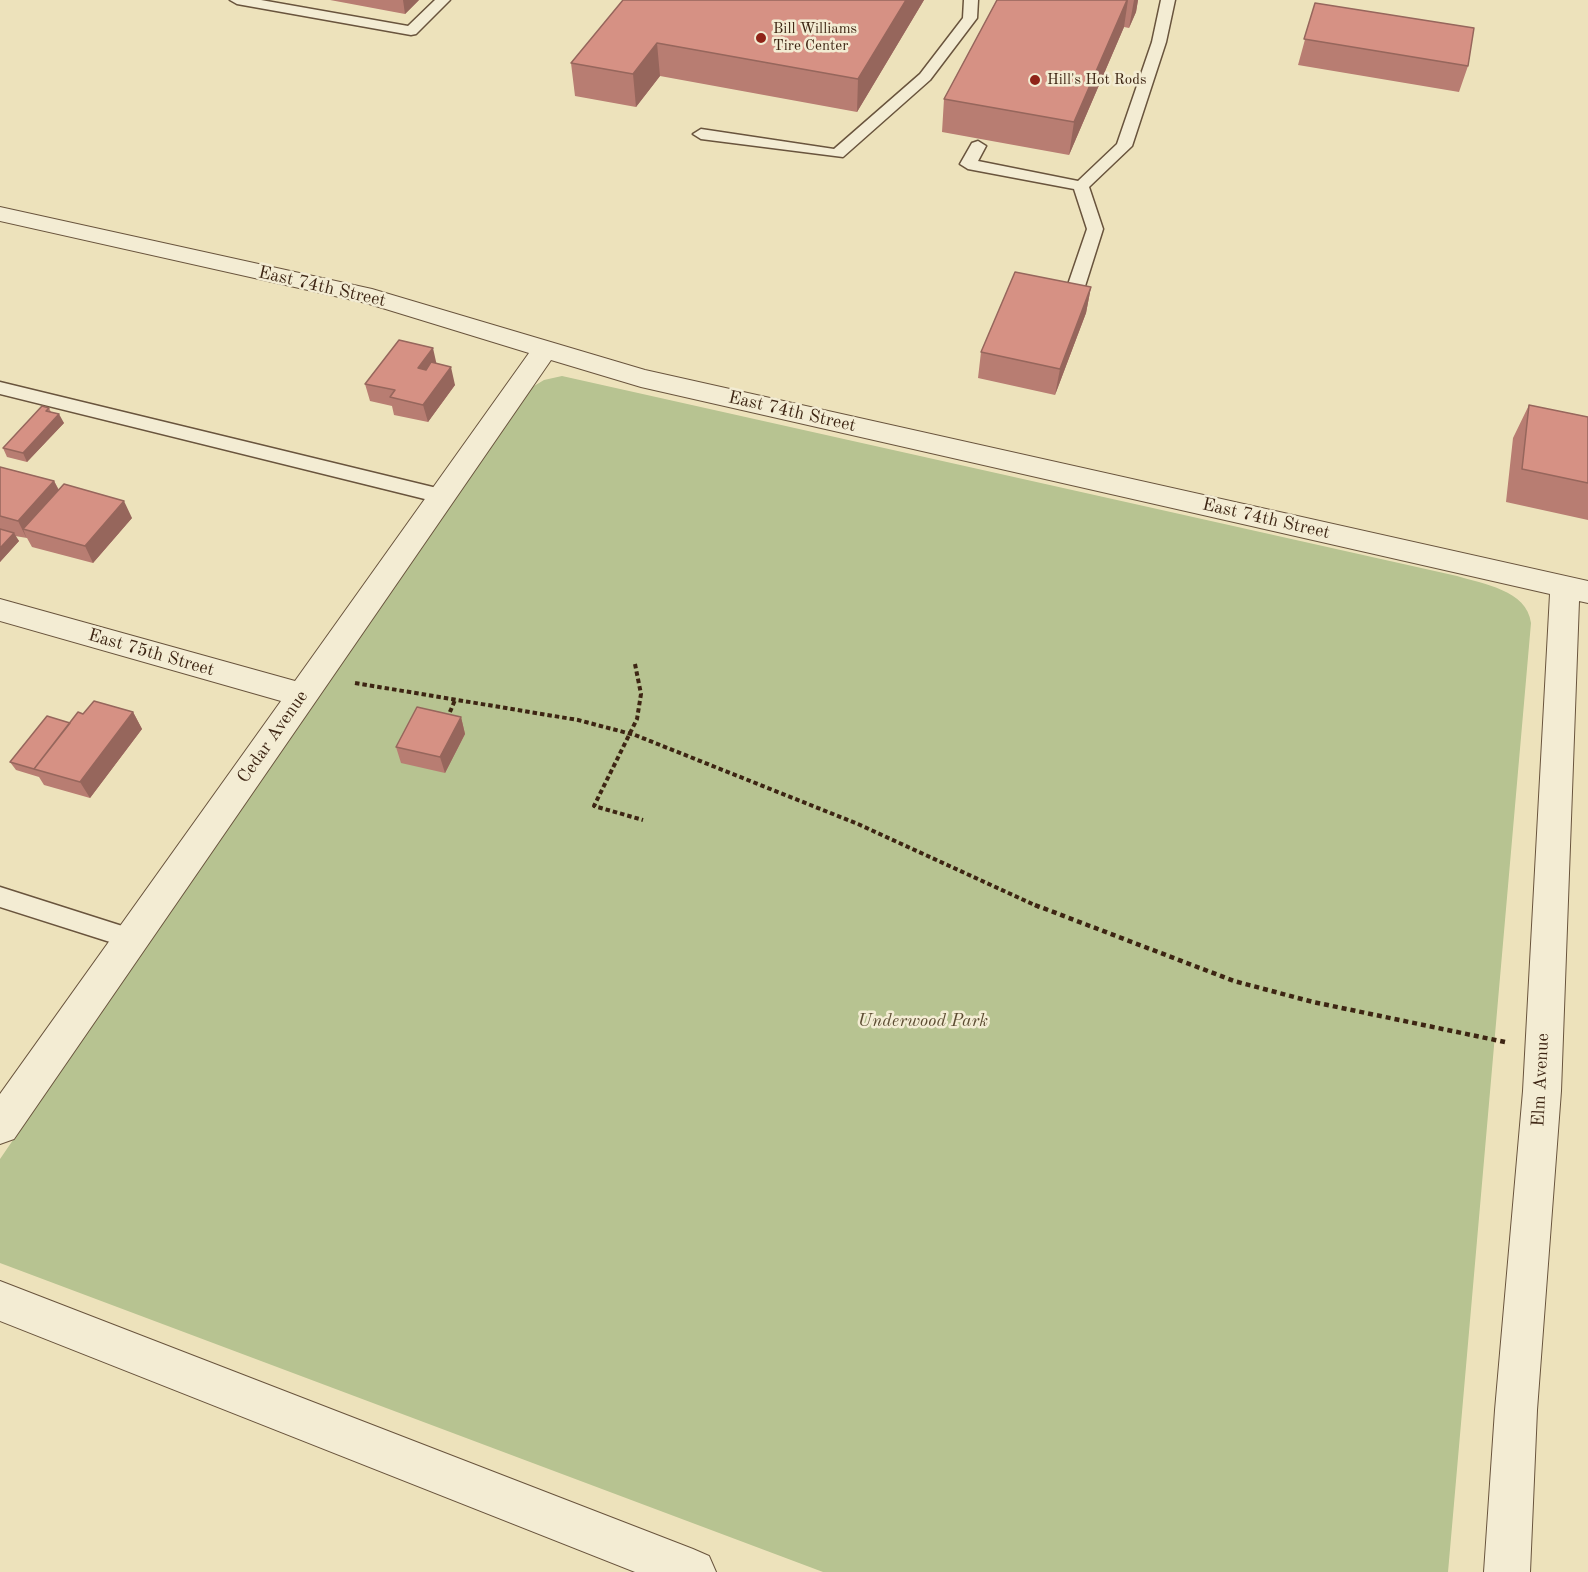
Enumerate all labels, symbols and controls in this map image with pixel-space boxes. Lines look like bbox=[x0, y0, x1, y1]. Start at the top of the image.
place label: Bill Williams Tire Center bbox=[773, 20, 857, 55]
marker: Bill Williams Tire Center bbox=[754, 31, 768, 45]
place label: Hill's Hot Rods bbox=[1047, 71, 1147, 89]
marker: Hill's Hot Rods bbox=[1028, 73, 1042, 87]
street label: East 74th Street bbox=[256, 262, 388, 312]
street label: East 74th Street bbox=[726, 387, 858, 437]
street label: East 74th Street bbox=[1200, 494, 1332, 544]
street label: East 75th Street bbox=[85, 625, 217, 681]
street label: Cedar Avenue bbox=[233, 686, 313, 788]
park label: Underwood Park bbox=[858, 1010, 988, 1032]
street label: Elm Avenue bbox=[1528, 1033, 1554, 1127]

